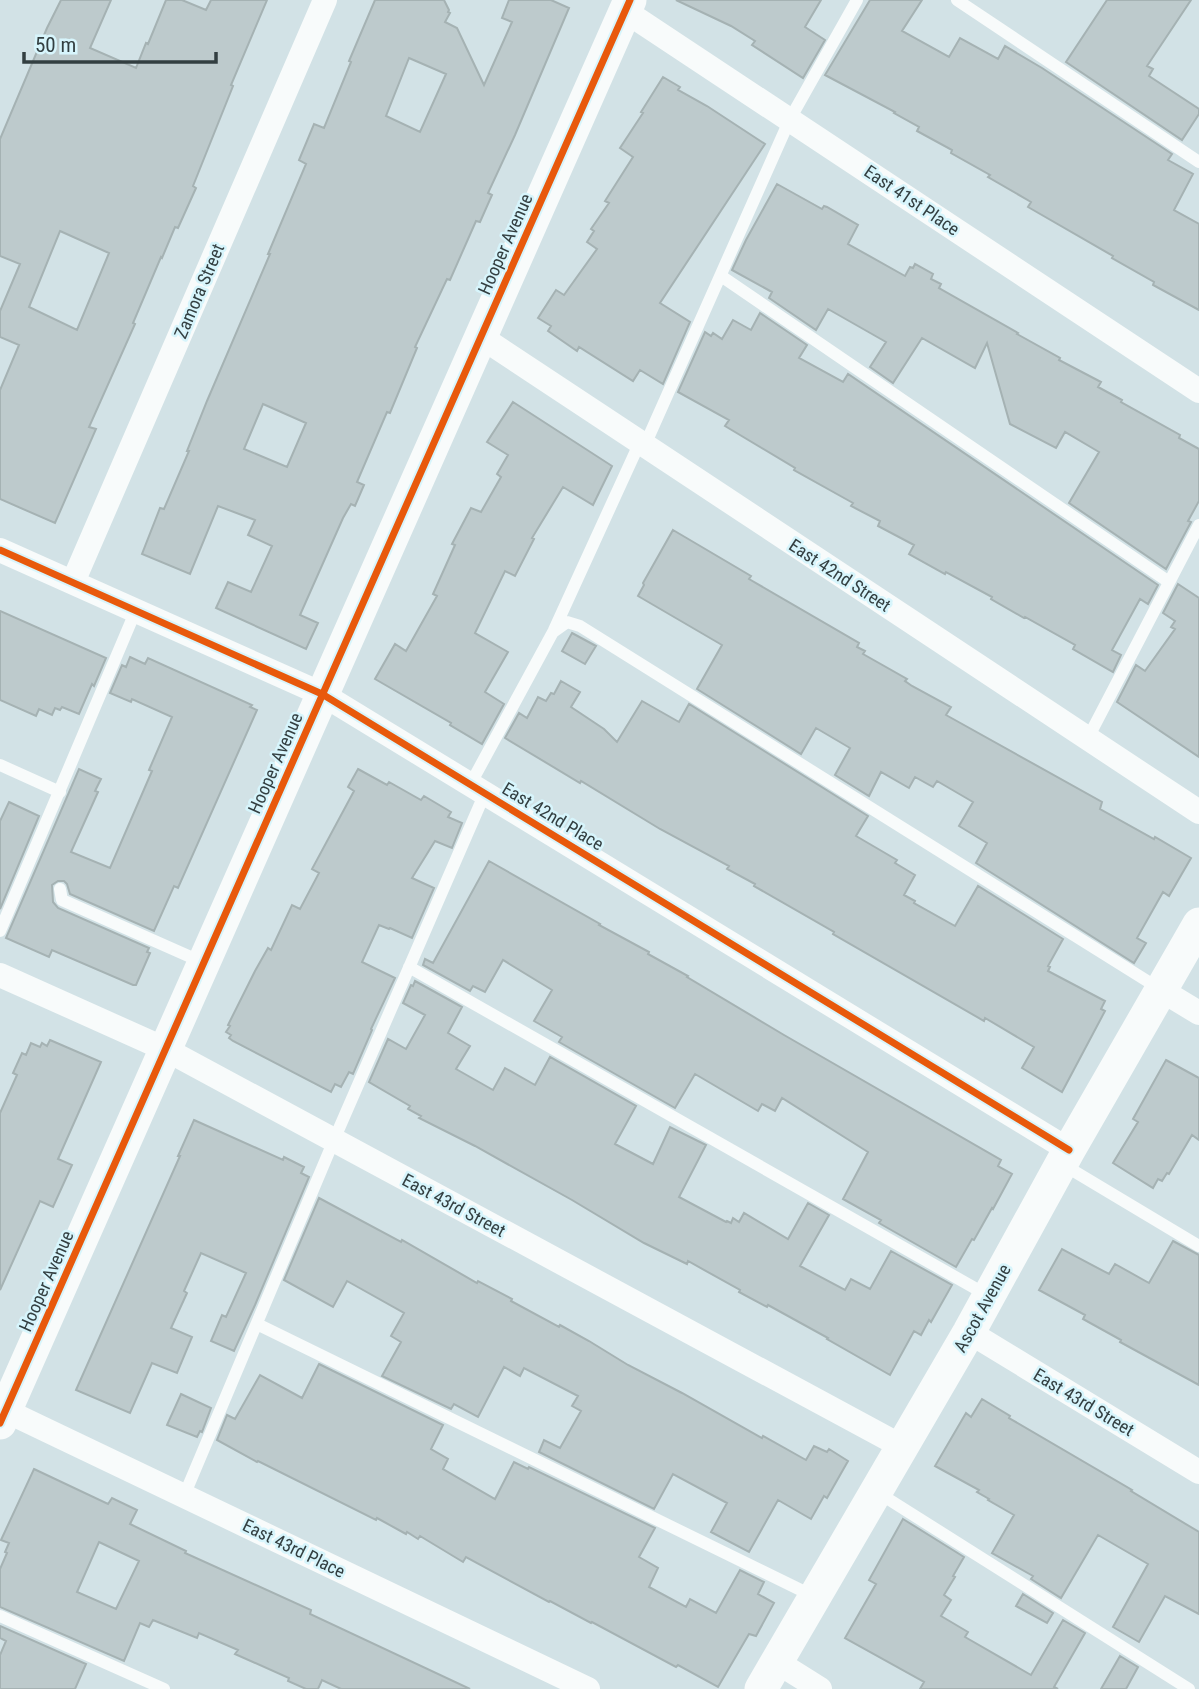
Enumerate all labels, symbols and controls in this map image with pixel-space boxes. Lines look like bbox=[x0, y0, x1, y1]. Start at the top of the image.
scale bar bbox=[24, 21, 217, 65]
text: 50 m bbox=[35, 33, 76, 57]
street label: East 41st Place bbox=[860, 160, 964, 240]
street label: Hooper Avenue bbox=[473, 190, 537, 298]
street label: Zamora Street bbox=[170, 241, 228, 341]
street label: East 42nd Street bbox=[785, 534, 895, 616]
street label: Hooper Avenue bbox=[243, 709, 307, 817]
street label: East 42nd Place bbox=[499, 778, 607, 854]
street label: East 43rd Street bbox=[399, 1169, 509, 1241]
street label: Hooper Avenue bbox=[14, 1227, 78, 1335]
street label: Ascot Avenue bbox=[949, 1260, 1015, 1356]
street label: East 43rd Street bbox=[1030, 1364, 1138, 1440]
street label: East 43rd Place bbox=[240, 1514, 348, 1582]

